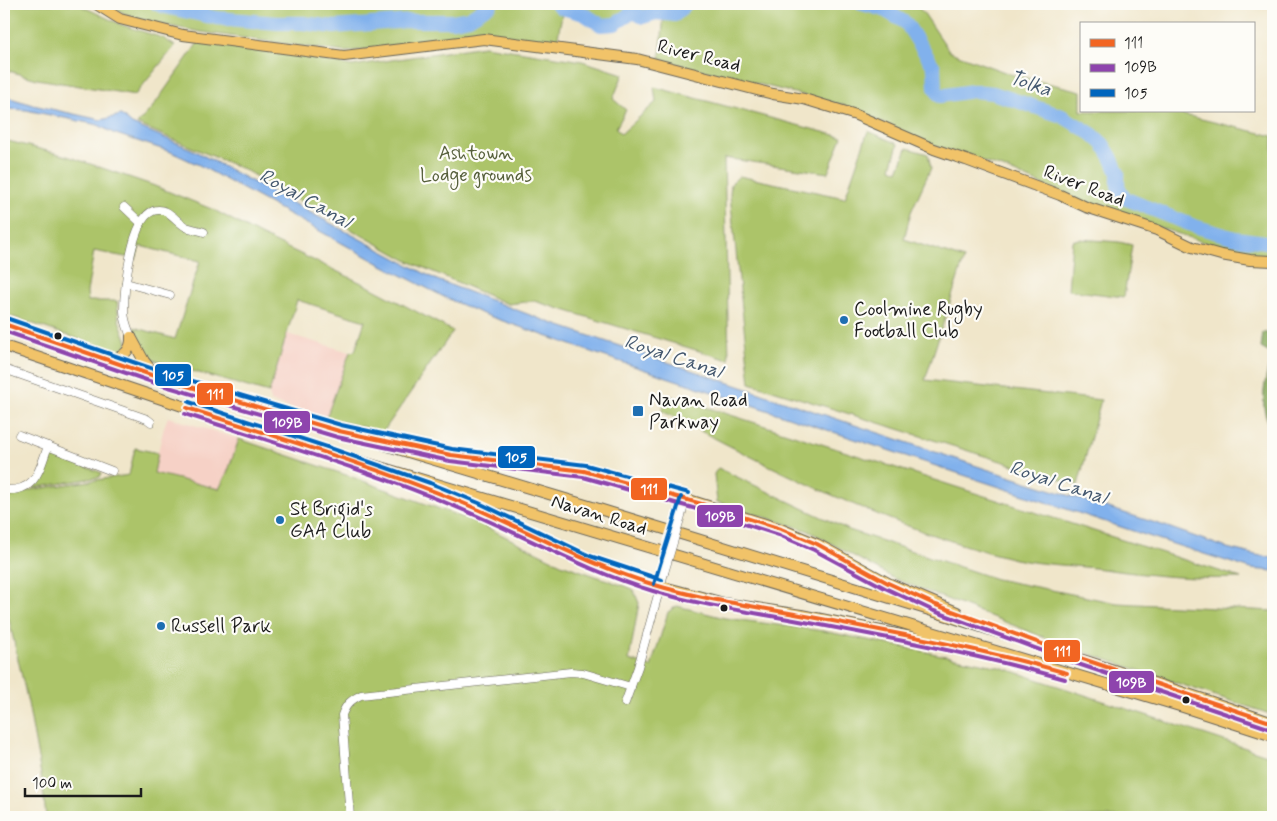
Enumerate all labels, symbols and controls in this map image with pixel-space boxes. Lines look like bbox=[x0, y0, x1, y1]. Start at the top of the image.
legend bbox=[1080, 22, 1254, 112]
street label: River Road bbox=[655, 34, 743, 78]
text: 111 bbox=[1124, 34, 1143, 54]
text: 109B bbox=[1124, 58, 1157, 78]
water label: Tolka bbox=[1005, 64, 1055, 104]
text: 105 bbox=[1124, 84, 1148, 104]
park label: Ashtown Lodge grounds bbox=[420, 141, 532, 190]
street label: River Road bbox=[1040, 159, 1128, 213]
water label: Royal Canal bbox=[254, 163, 358, 237]
place label: Coolmine Rugby Football Club bbox=[854, 297, 983, 344]
marker: Coolmine Rugby Football Club bbox=[838, 314, 850, 326]
water label: Royal Canal bbox=[621, 329, 728, 386]
unlabelled marker bbox=[53, 331, 63, 341]
line badge: 105 bbox=[154, 363, 192, 387]
text: 105 bbox=[162, 367, 184, 385]
line badge: 111 bbox=[196, 382, 234, 406]
text: 111 bbox=[206, 386, 224, 404]
place label: Navan Road Parkway bbox=[649, 388, 748, 435]
marker: Navan Road Parkway bbox=[631, 404, 645, 418]
line badge: 109B bbox=[263, 410, 311, 434]
text: 109B bbox=[272, 414, 302, 432]
line badge: 105 bbox=[497, 445, 536, 469]
text: 105 bbox=[505, 449, 527, 467]
water label: Royal Canal bbox=[1006, 455, 1113, 512]
line badge: 111 bbox=[630, 477, 668, 501]
text: 111 bbox=[640, 481, 658, 499]
street label: Navan Road bbox=[548, 489, 650, 541]
place label: St Brigid's GAA Club bbox=[290, 497, 373, 544]
line badge: 109B bbox=[696, 504, 744, 528]
text: 109B bbox=[705, 508, 735, 526]
marker: St Brigid's GAA Club bbox=[274, 514, 286, 526]
unlabelled marker bbox=[719, 603, 729, 613]
place label: Russell Park bbox=[171, 614, 271, 639]
marker: Russell Park bbox=[155, 620, 167, 632]
line badge: 111 bbox=[1043, 639, 1081, 663]
text: 111 bbox=[1053, 643, 1071, 661]
line badge: 109B bbox=[1108, 670, 1155, 694]
text: 109B bbox=[1116, 674, 1146, 692]
unlabelled marker bbox=[1181, 695, 1191, 705]
scale bar bbox=[25, 766, 141, 798]
text: 100 m bbox=[32, 774, 72, 794]

